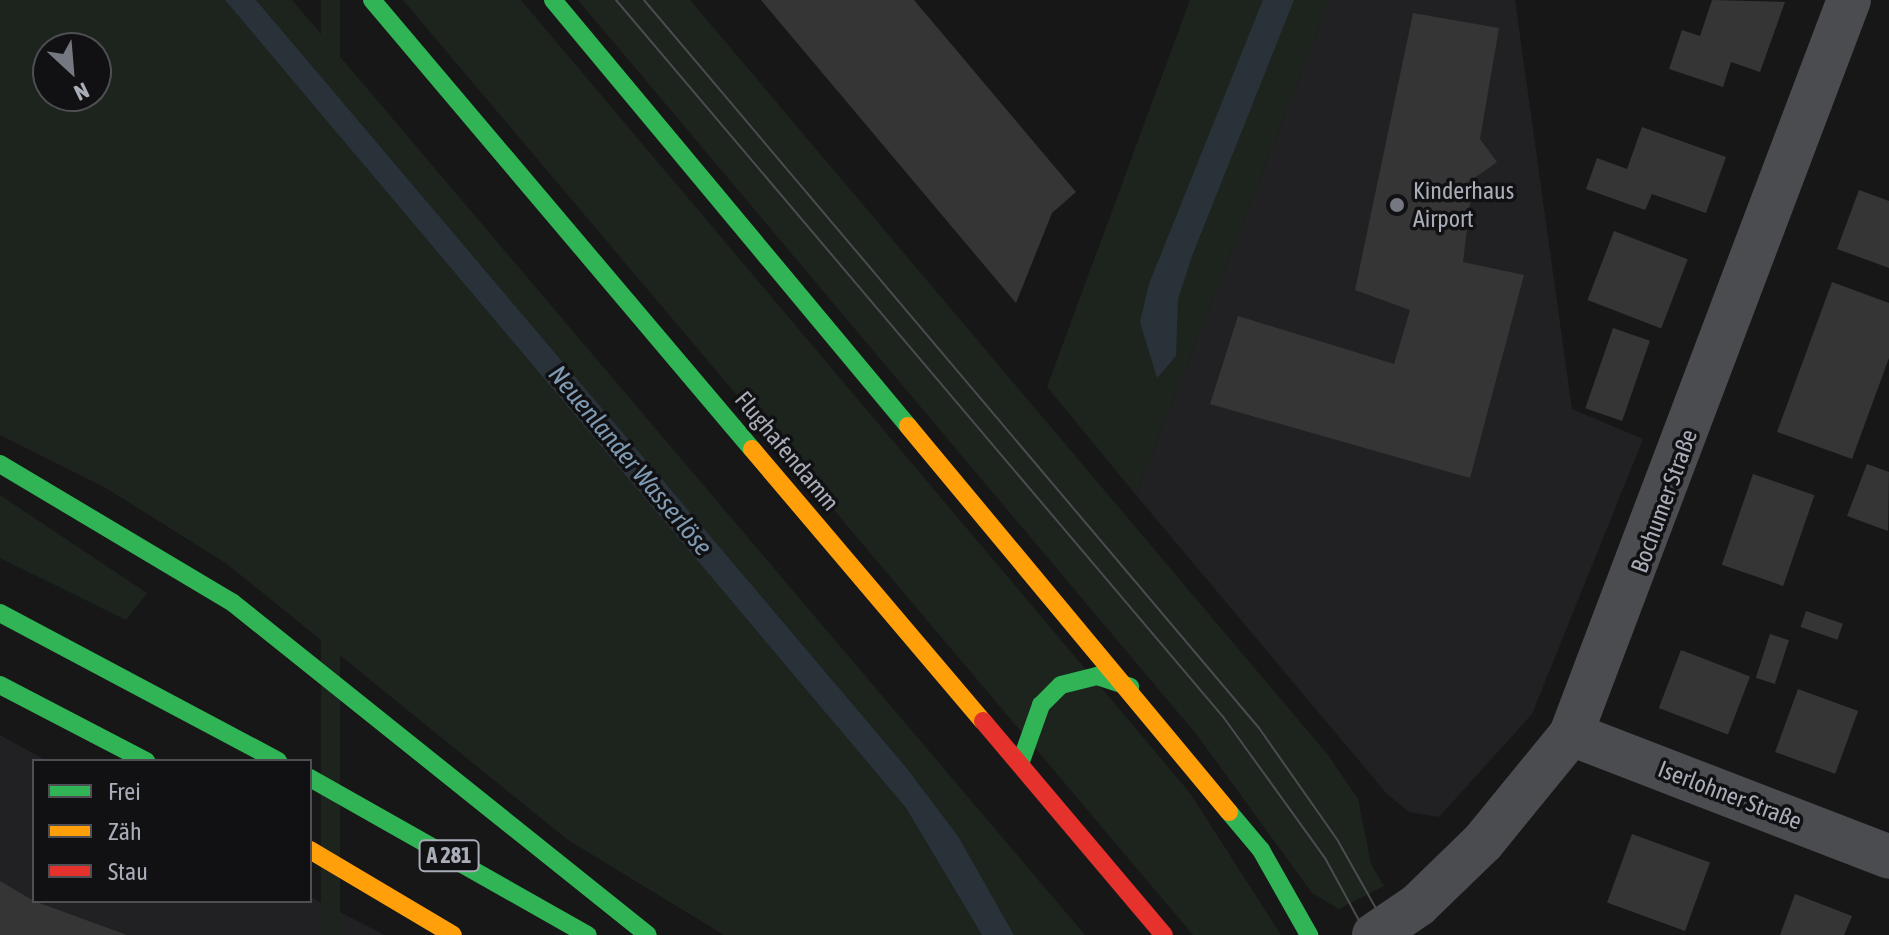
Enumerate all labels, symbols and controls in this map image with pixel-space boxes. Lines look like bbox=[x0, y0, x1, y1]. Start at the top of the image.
north arrow bbox=[32, 32, 112, 112]
text: N bbox=[70, 77, 93, 106]
place label: Kinderhaus Airport bbox=[1413, 177, 1514, 233]
marker: Kinderhaus Airport bbox=[1388, 196, 1406, 214]
water label: Neuenlander Wasserlöse bbox=[541, 360, 719, 562]
street label: Flughafendamm bbox=[729, 385, 845, 517]
street label: Bochumer Straße bbox=[1625, 425, 1703, 577]
street label: Iserlohner Straße bbox=[1654, 754, 1806, 836]
legend bbox=[32, 759, 312, 903]
text: Frei bbox=[108, 778, 141, 805]
text: Zäh bbox=[108, 818, 142, 845]
road number: A 281 bbox=[417, 838, 481, 874]
text: Stau bbox=[108, 858, 148, 885]

